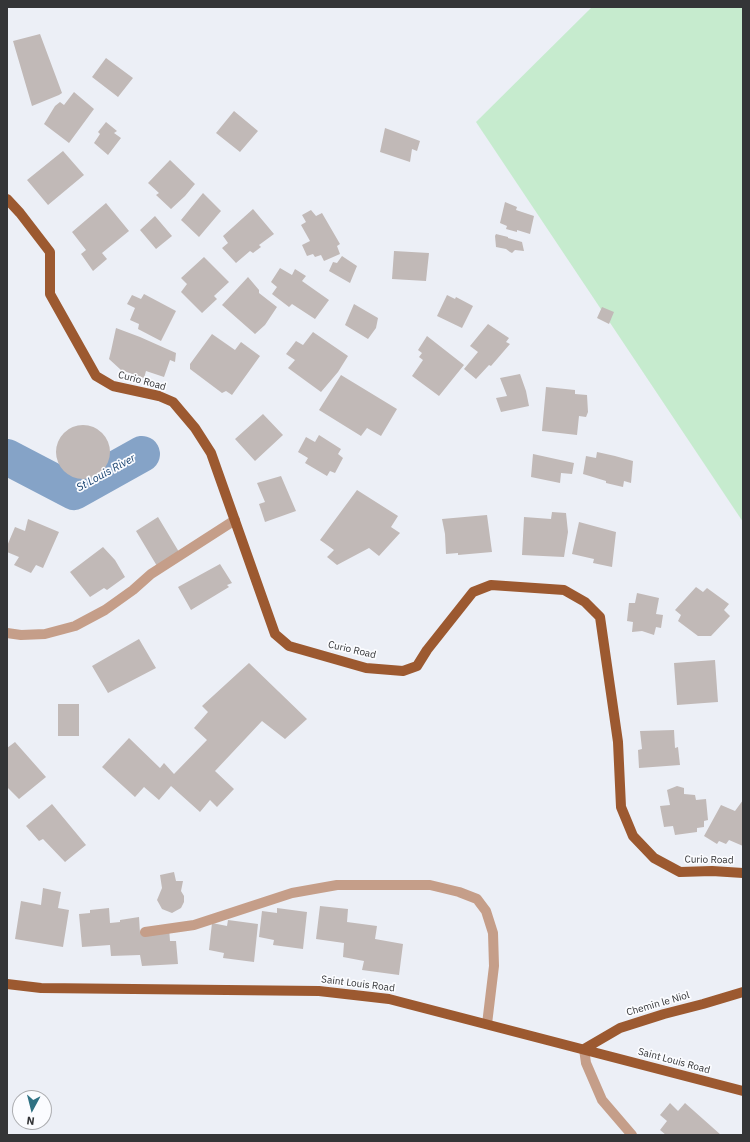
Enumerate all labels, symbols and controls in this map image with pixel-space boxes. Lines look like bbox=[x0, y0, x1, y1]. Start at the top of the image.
street label: Curio Road bbox=[117, 369, 167, 393]
water label: St Louis River bbox=[74, 451, 138, 495]
street label: Curio Road bbox=[327, 639, 377, 661]
street label: Curio Road bbox=[684, 854, 734, 866]
street label: Saint Louis Road bbox=[320, 974, 396, 994]
street label: Chemin le Niol bbox=[625, 989, 691, 1019]
street label: Saint Louis Road bbox=[637, 1046, 711, 1076]
north arrow bbox=[12, 1090, 52, 1130]
text: N bbox=[26, 1113, 35, 1128]

